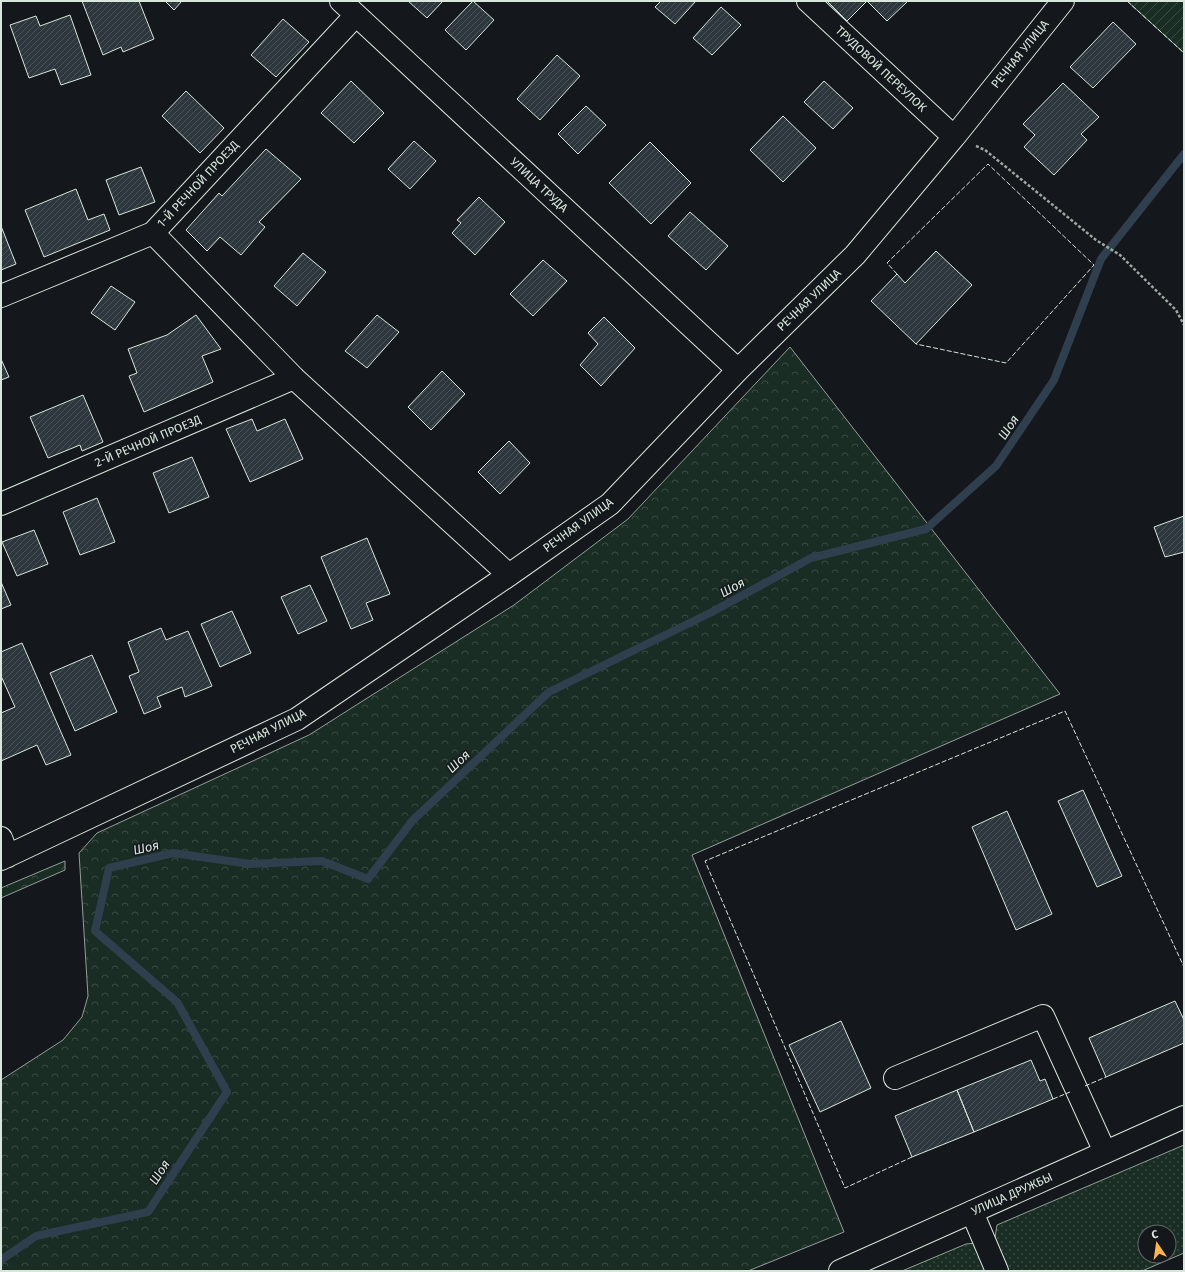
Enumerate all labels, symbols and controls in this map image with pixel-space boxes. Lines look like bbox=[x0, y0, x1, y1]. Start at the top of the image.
street label: РЕЧНАЯ УЛИЦА bbox=[988, 17, 1052, 91]
street label: ТРУДОВОЙ ПЕРЕУЛОК bbox=[833, 23, 930, 115]
street label: 1-Й РЕЧНОЙ ПРОЕЗД bbox=[154, 137, 242, 230]
street label: УЛИЦА ТРУДА bbox=[507, 155, 571, 215]
street label: РЕЧНАЯ УЛИЦА bbox=[774, 266, 844, 334]
street label: 2-Й РЕЧНОЙ ПРОЕЗД bbox=[92, 411, 203, 470]
water label: Шоя bbox=[995, 412, 1022, 442]
street label: РЕЧНАЯ УЛИЦА bbox=[540, 495, 616, 555]
water label: Шоя bbox=[717, 574, 747, 600]
street label: РЕЧНАЯ УЛИЦА bbox=[228, 706, 308, 756]
water label: Шоя bbox=[444, 747, 473, 776]
water label: Шоя bbox=[132, 837, 161, 858]
water label: Шоя bbox=[146, 1157, 173, 1187]
street label: УЛИЦА ДРУЖБЫ bbox=[969, 1170, 1055, 1218]
north arrow bbox=[1137, 1224, 1177, 1264]
text: С bbox=[1150, 1228, 1160, 1242]

